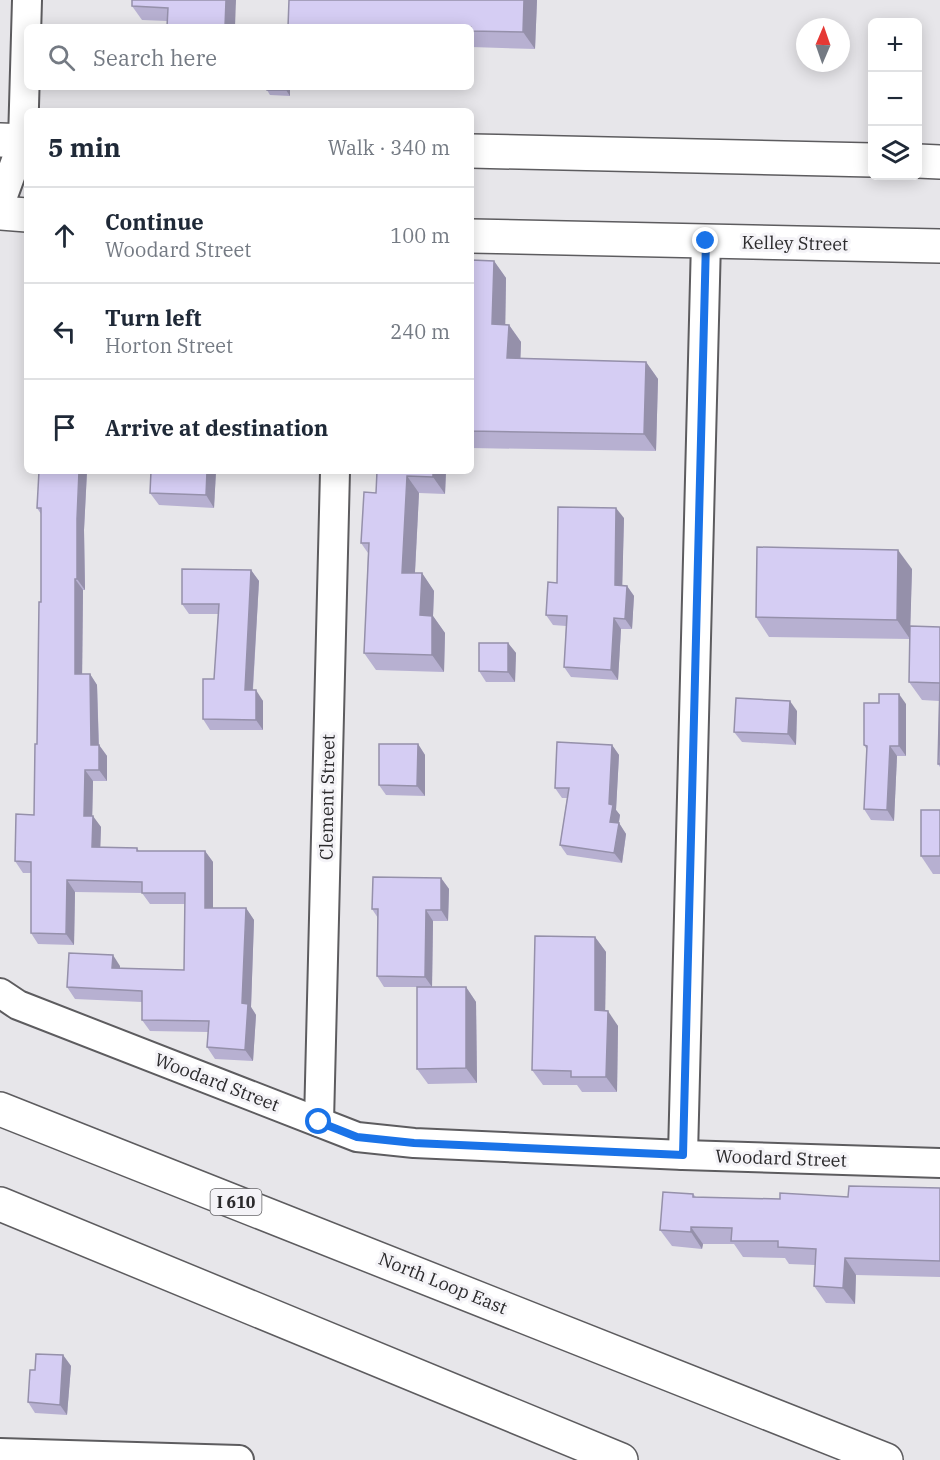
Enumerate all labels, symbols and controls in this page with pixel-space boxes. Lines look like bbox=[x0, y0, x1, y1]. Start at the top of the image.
north arrow bbox=[796, 18, 850, 72]
map controls bbox=[868, 18, 922, 180]
button: + bbox=[868, 18, 922, 72]
search box bbox=[24, 24, 474, 90]
icon: search bbox=[45, 41, 78, 74]
text: Search here bbox=[93, 43, 217, 72]
button: − bbox=[868, 72, 922, 126]
button: layers bbox=[868, 126, 922, 180]
text: 5 min bbox=[48, 130, 121, 164]
text: Walk · 340 m bbox=[328, 134, 450, 161]
text: Continue bbox=[105, 207, 204, 236]
icon: ahead bbox=[48, 219, 81, 252]
text: 100 m bbox=[390, 222, 450, 249]
route end bbox=[692, 227, 718, 253]
street label: Kelley Street bbox=[741, 231, 849, 255]
text: Woodard Street bbox=[105, 236, 251, 263]
text: Turn left bbox=[105, 303, 201, 332]
icon: left bbox=[48, 315, 81, 348]
text: 240 m bbox=[390, 318, 450, 345]
text: Horton Street bbox=[105, 332, 233, 359]
icon: arrive bbox=[48, 411, 81, 444]
text: Arrive at destination bbox=[105, 413, 328, 442]
street label: Clement Street bbox=[314, 734, 340, 860]
street label: Woodard Street bbox=[151, 1048, 283, 1116]
route start bbox=[305, 1108, 331, 1134]
street label: Woodard Street bbox=[715, 1144, 847, 1172]
road number: I 610 bbox=[210, 1189, 262, 1215]
street label: North Loop East bbox=[375, 1247, 511, 1319]

